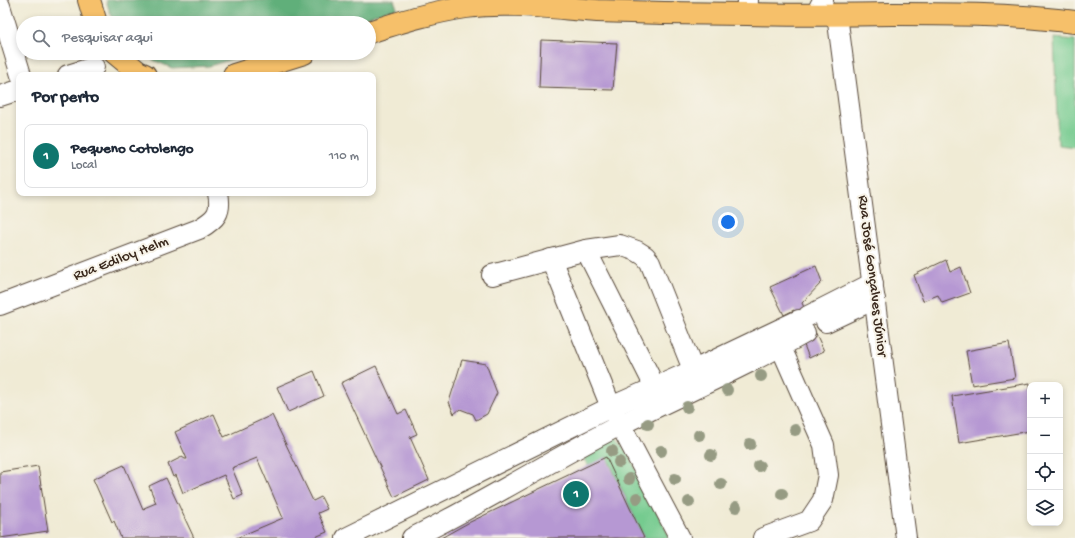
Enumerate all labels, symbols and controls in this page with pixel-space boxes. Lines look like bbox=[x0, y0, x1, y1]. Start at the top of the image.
search box bbox=[16, 16, 376, 60]
icon: search bbox=[30, 27, 52, 49]
text: Pesquisar aqui bbox=[62, 29, 153, 47]
text: Por perto bbox=[32, 88, 99, 108]
text: Pequeno Cotolengo bbox=[71, 140, 194, 158]
text: 1 bbox=[43, 149, 49, 164]
text: 110 m bbox=[329, 149, 359, 164]
text: Local bbox=[71, 158, 97, 173]
street label: Rua José Gonçalves Júnior bbox=[853, 194, 891, 359]
your location bbox=[718, 212, 738, 232]
street label: Rua Ediloy Helm bbox=[71, 232, 171, 285]
map controls bbox=[1027, 382, 1063, 526]
button: + bbox=[1027, 382, 1063, 418]
button: − bbox=[1027, 418, 1063, 454]
button: locate bbox=[1027, 454, 1063, 490]
pin: 1 bbox=[563, 479, 589, 509]
button: layers bbox=[1027, 490, 1063, 526]

